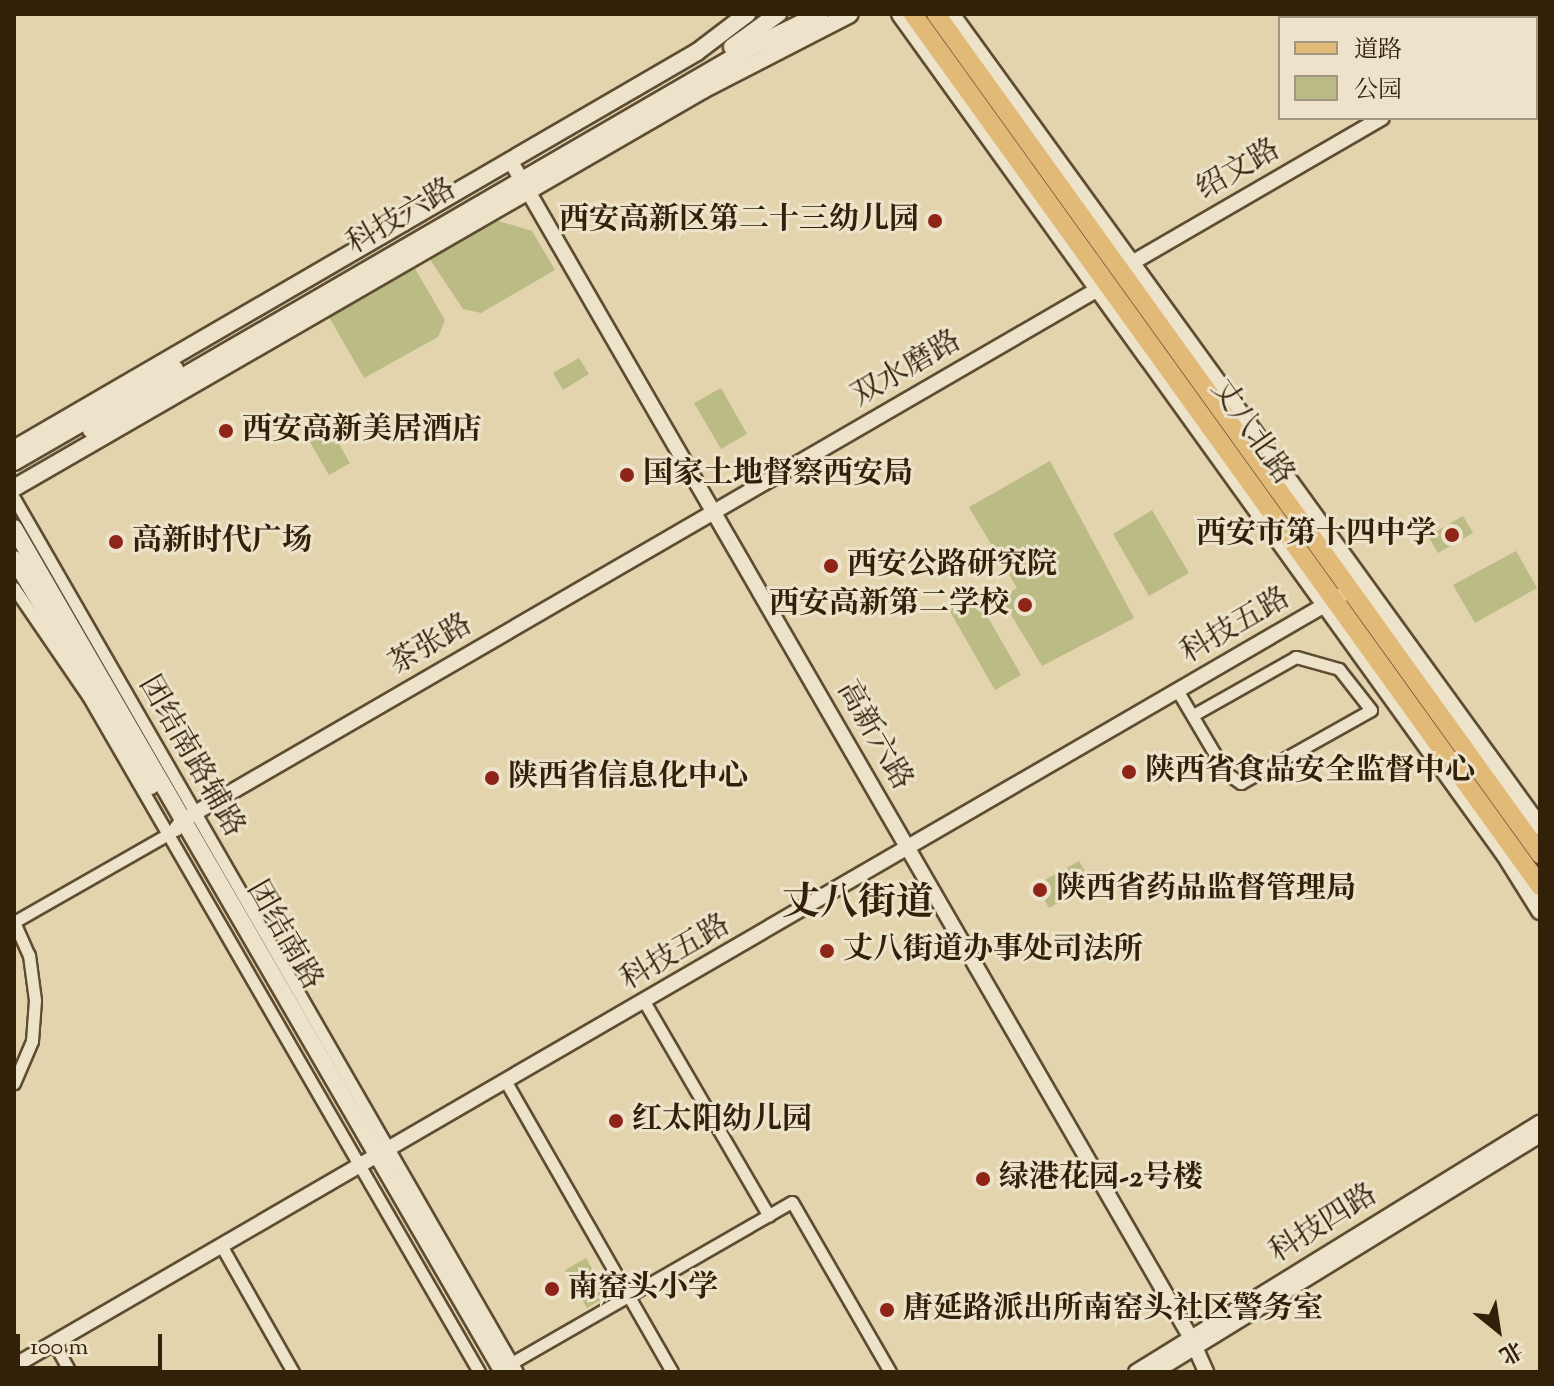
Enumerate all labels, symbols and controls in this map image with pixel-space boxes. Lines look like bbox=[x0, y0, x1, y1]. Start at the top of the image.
legend bbox=[1278, 16, 1538, 120]
text: 道路 bbox=[1354, 34, 1402, 68]
text: 公园 bbox=[1354, 74, 1402, 108]
street label: 绍文路 bbox=[1191, 133, 1287, 209]
street label: 科技六路 bbox=[341, 172, 463, 264]
place label: 西安高新区第二十三幼儿园 bbox=[559, 203, 919, 239]
marker: 西安高新区第二十三幼儿园 bbox=[926, 212, 944, 230]
street label: 双水磨路 bbox=[846, 324, 968, 416]
street label: 丈八北路 bbox=[1202, 374, 1300, 492]
place label: 西安高新美居酒店 bbox=[242, 413, 482, 449]
marker: 西安高新美居酒店 bbox=[217, 422, 235, 440]
place label: 国家土地督察西安局 bbox=[643, 457, 913, 493]
marker: 国家土地督察西安局 bbox=[618, 466, 636, 484]
place label: 西安市第十四中学 bbox=[1196, 517, 1436, 553]
place label: 高新时代广场 bbox=[132, 524, 312, 560]
marker: 西安市第十四中学 bbox=[1443, 526, 1461, 544]
marker: 高新时代广场 bbox=[107, 533, 125, 551]
place label: 西安公路研究院 bbox=[847, 548, 1057, 584]
marker: 西安公路研究院 bbox=[822, 557, 840, 575]
street label: 科技五路 bbox=[1175, 581, 1297, 673]
place label: 西安高新第二学校 bbox=[769, 587, 1009, 623]
marker: 西安高新第二学校 bbox=[1016, 596, 1034, 614]
street label: 茶张路 bbox=[383, 608, 479, 684]
street label: 团结南路辅路 bbox=[129, 670, 251, 844]
street label: 高新六路 bbox=[827, 675, 919, 797]
place label: 陕西省食品安全监督中心 bbox=[1145, 754, 1475, 790]
place label: 陕西省信息化中心 bbox=[508, 760, 748, 796]
marker: 陕西省食品安全监督中心 bbox=[1120, 763, 1138, 781]
marker: 陕西省信息化中心 bbox=[483, 769, 501, 787]
place label: 陕西省药品监督管理局 bbox=[1056, 872, 1356, 908]
street label: 团结南路 bbox=[237, 875, 329, 997]
marker: 陕西省药品监督管理局 bbox=[1031, 881, 1049, 899]
district label: 丈八街道 bbox=[782, 883, 934, 929]
street label: 科技五路 bbox=[615, 908, 737, 1000]
place label: 丈八街道办事处司法所 bbox=[843, 933, 1143, 969]
marker: 丈八街道办事处司法所 bbox=[818, 942, 836, 960]
place label: 红太阳幼儿园 bbox=[632, 1103, 812, 1139]
marker: 红太阳幼儿园 bbox=[607, 1112, 625, 1130]
place label: 绿港花园-2号楼 bbox=[999, 1161, 1203, 1197]
marker: 绿港花园-2号楼 bbox=[974, 1170, 992, 1188]
street label: 科技四路 bbox=[1264, 1178, 1384, 1272]
place label: 南窑头小学 bbox=[568, 1271, 718, 1307]
marker: 南窑头小学 bbox=[543, 1280, 561, 1298]
north arrow bbox=[1458, 1290, 1538, 1370]
place label: 唐延路派出所南窑头社区警务室 bbox=[903, 1292, 1323, 1328]
marker: 唐延路派出所南窑头社区警务室 bbox=[878, 1301, 896, 1319]
scale bar bbox=[20, 1318, 166, 1368]
text: 100 m bbox=[30, 1331, 88, 1365]
text: 北 bbox=[1492, 1331, 1528, 1370]

